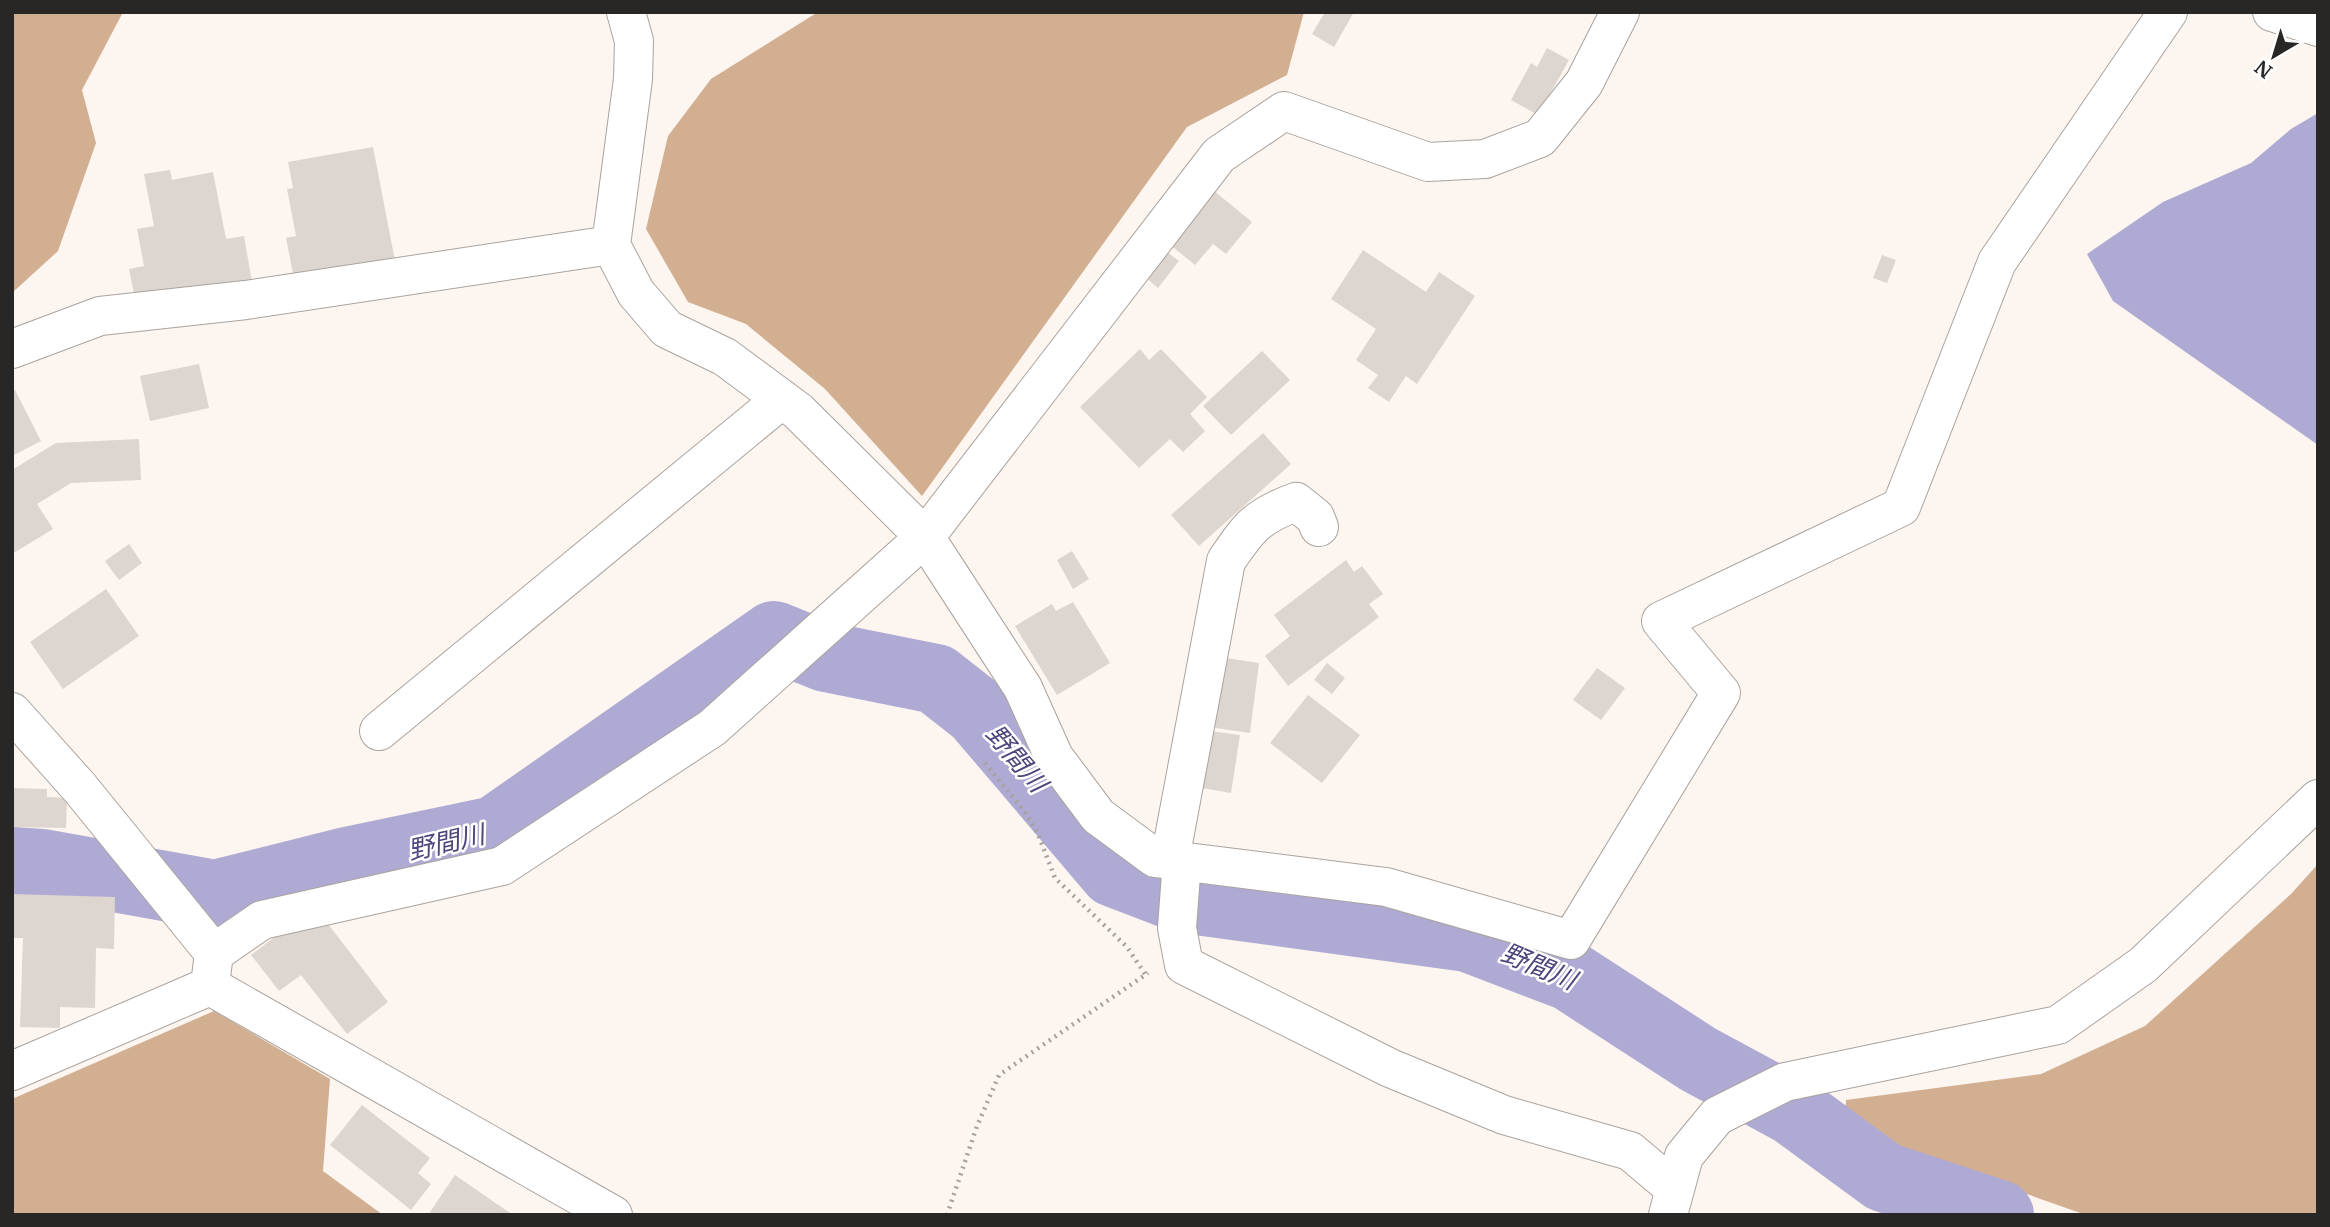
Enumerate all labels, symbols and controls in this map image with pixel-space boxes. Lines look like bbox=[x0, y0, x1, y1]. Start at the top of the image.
north arrow bbox=[2239, 21, 2309, 91]
text: N bbox=[2250, 55, 2277, 83]
water label: 野間川 bbox=[979, 718, 1057, 801]
water label: 野間川 bbox=[404, 816, 491, 867]
water label: 野間川 bbox=[1497, 936, 1584, 998]

